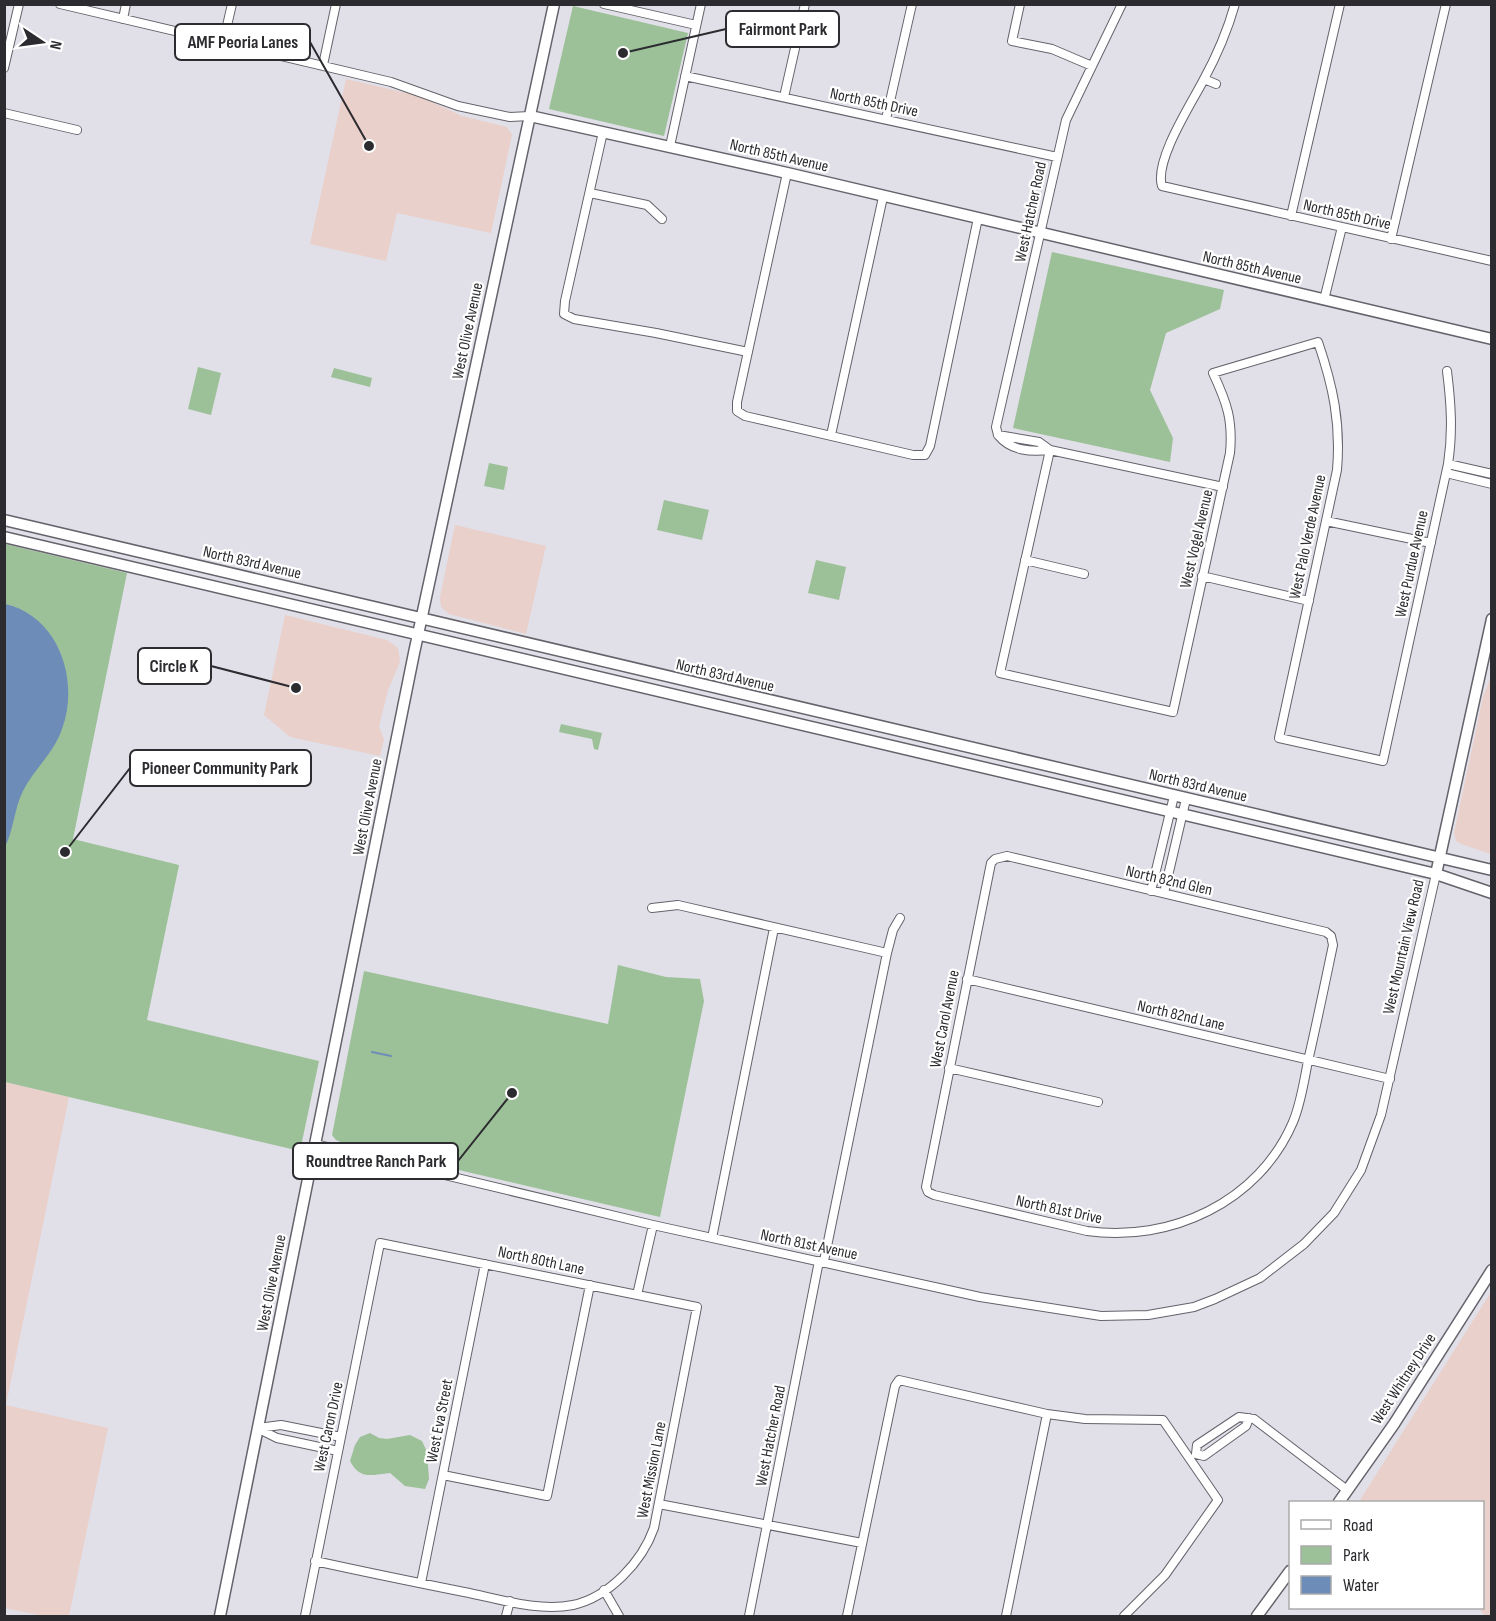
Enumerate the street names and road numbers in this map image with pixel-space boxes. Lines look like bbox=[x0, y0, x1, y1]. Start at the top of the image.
street label: North 85th Drive bbox=[828, 84, 920, 122]
street label: North 85th Avenue bbox=[728, 135, 830, 177]
street label: West Hatcher Road bbox=[1011, 160, 1051, 264]
street label: North 85th Drive bbox=[1301, 196, 1393, 234]
street label: North 85th Avenue bbox=[1201, 247, 1303, 289]
street label: West Olive Avenue bbox=[449, 281, 487, 381]
street label: West Palo Verde Avenue bbox=[1286, 473, 1330, 601]
street label: West Vogel Avenue bbox=[1176, 488, 1218, 590]
street label: West Purdue Avenue bbox=[1391, 509, 1433, 619]
street label: North 83rd Avenue bbox=[201, 542, 303, 584]
street label: North 83rd Avenue bbox=[674, 655, 776, 697]
street label: West Olive Avenue bbox=[349, 757, 387, 857]
street label: North 83rd Avenue bbox=[1147, 765, 1249, 807]
street label: North 82nd Glen bbox=[1124, 862, 1214, 900]
street label: West Mountain View Road bbox=[1379, 878, 1429, 1016]
street label: West Carol Avenue bbox=[926, 969, 964, 1069]
street label: North 82nd Lane bbox=[1135, 997, 1227, 1035]
street label: North 81st Drive bbox=[1014, 1192, 1104, 1228]
street label: North 81st Avenue bbox=[759, 1225, 859, 1265]
street label: West Olive Avenue bbox=[253, 1233, 291, 1333]
street label: North 80th Lane bbox=[496, 1243, 586, 1279]
street label: West Whitney Drive bbox=[1368, 1330, 1440, 1428]
street label: West Eva Street bbox=[423, 1377, 457, 1464]
street label: West Caron Drive bbox=[310, 1380, 348, 1474]
street label: West Hatcher Road bbox=[752, 1384, 790, 1488]
street label: West Mission Lane bbox=[633, 1420, 671, 1520]

